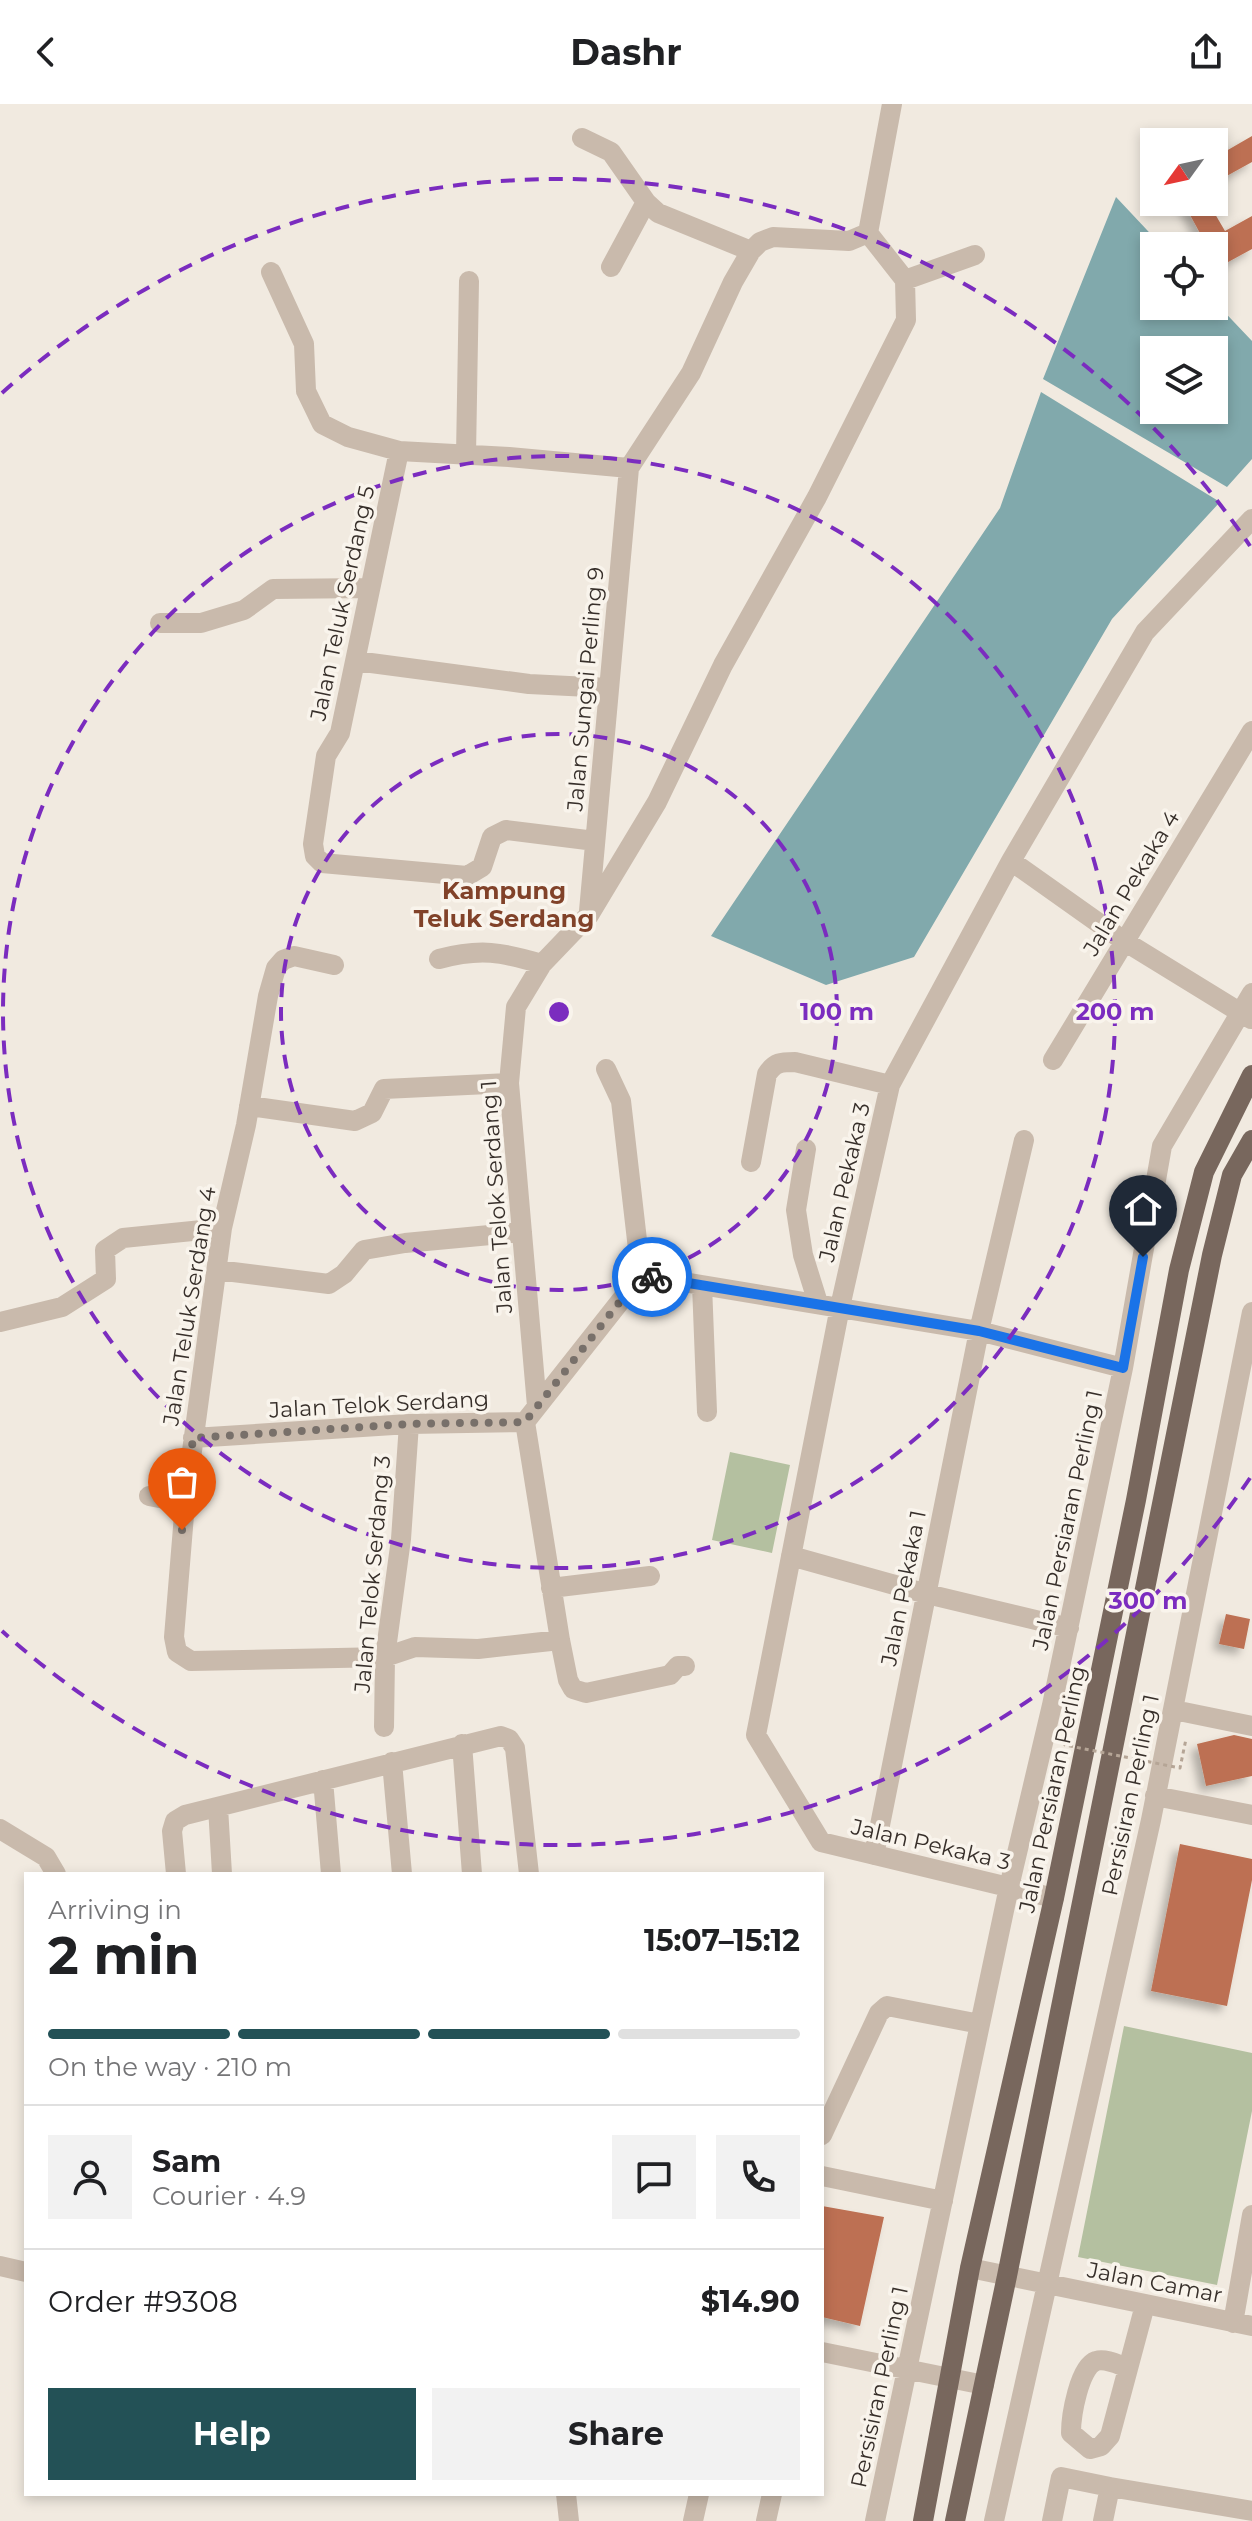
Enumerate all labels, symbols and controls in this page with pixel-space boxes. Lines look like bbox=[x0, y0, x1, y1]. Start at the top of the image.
icon: back bbox=[24, 30, 68, 74]
text: Dashr bbox=[570, 30, 682, 74]
icon: share bbox=[1184, 30, 1228, 74]
north arrow bbox=[1140, 128, 1228, 216]
map controls bbox=[1140, 128, 1228, 424]
button: locate bbox=[1140, 232, 1228, 320]
button: layers bbox=[1140, 336, 1228, 424]
street label: Jalan Teluk Serdang 5 bbox=[304, 483, 381, 724]
street label: Jalan Sungai Perling 9 bbox=[561, 566, 610, 813]
street label: Jalan Pekaka 4 bbox=[1077, 805, 1186, 962]
district label: Kampung Teluk Serdang bbox=[414, 876, 594, 933]
text: 100 m bbox=[800, 997, 874, 1026]
text: 200 m bbox=[1076, 997, 1154, 1026]
centre of rings bbox=[545, 998, 573, 1026]
street label: Jalan Telok Serdang 1 bbox=[475, 1079, 518, 1316]
street label: Jalan Pekaka 3 bbox=[813, 1100, 876, 1265]
pin bbox=[1109, 1175, 1177, 1257]
street label: Jalan Teluk Serdang 4 bbox=[157, 1184, 222, 1428]
icon: home bbox=[1121, 1187, 1165, 1231]
courier bbox=[612, 1237, 692, 1317]
icon: bike bbox=[630, 1255, 674, 1299]
street label: Jalan Telok Serdang bbox=[267, 1385, 490, 1424]
street label: Jalan Persiaran Perling 1 bbox=[1027, 1388, 1108, 1654]
pin bbox=[148, 1448, 216, 1530]
street label: Jalan Telok Serdang 3 bbox=[349, 1454, 396, 1695]
icon: bag bbox=[160, 1460, 204, 1504]
street label: Jalan Pekaka 1 bbox=[875, 1508, 932, 1669]
text: 300 m bbox=[1108, 1586, 1187, 1615]
street label: Jalan Persiaran Perling bbox=[1013, 1663, 1092, 1916]
street label: Persisiran Perling 1 bbox=[1096, 1692, 1165, 1898]
street label: Jalan Pekaka 3 bbox=[848, 1813, 1013, 1876]
text: Arriving in bbox=[48, 1894, 182, 1926]
text: 15:07–15:12 bbox=[644, 1922, 800, 1959]
text: 2 min bbox=[48, 1924, 200, 1987]
text: On the way · 210 m bbox=[48, 2051, 292, 2083]
button: person bbox=[48, 2135, 132, 2219]
button: chat bbox=[612, 2135, 696, 2219]
button: phone bbox=[716, 2135, 800, 2219]
text: Sam bbox=[152, 2143, 221, 2180]
text: Courier · 4.9 bbox=[152, 2180, 306, 2212]
street label: Jalan Camar bbox=[1084, 2256, 1225, 2309]
text: Order #9308 bbox=[48, 2283, 238, 2320]
text: $14.90 bbox=[701, 2283, 800, 2320]
street label: Persisiran Perling 1 bbox=[845, 2284, 914, 2490]
button: Help bbox=[48, 2388, 416, 2480]
button: Share bbox=[432, 2388, 800, 2480]

